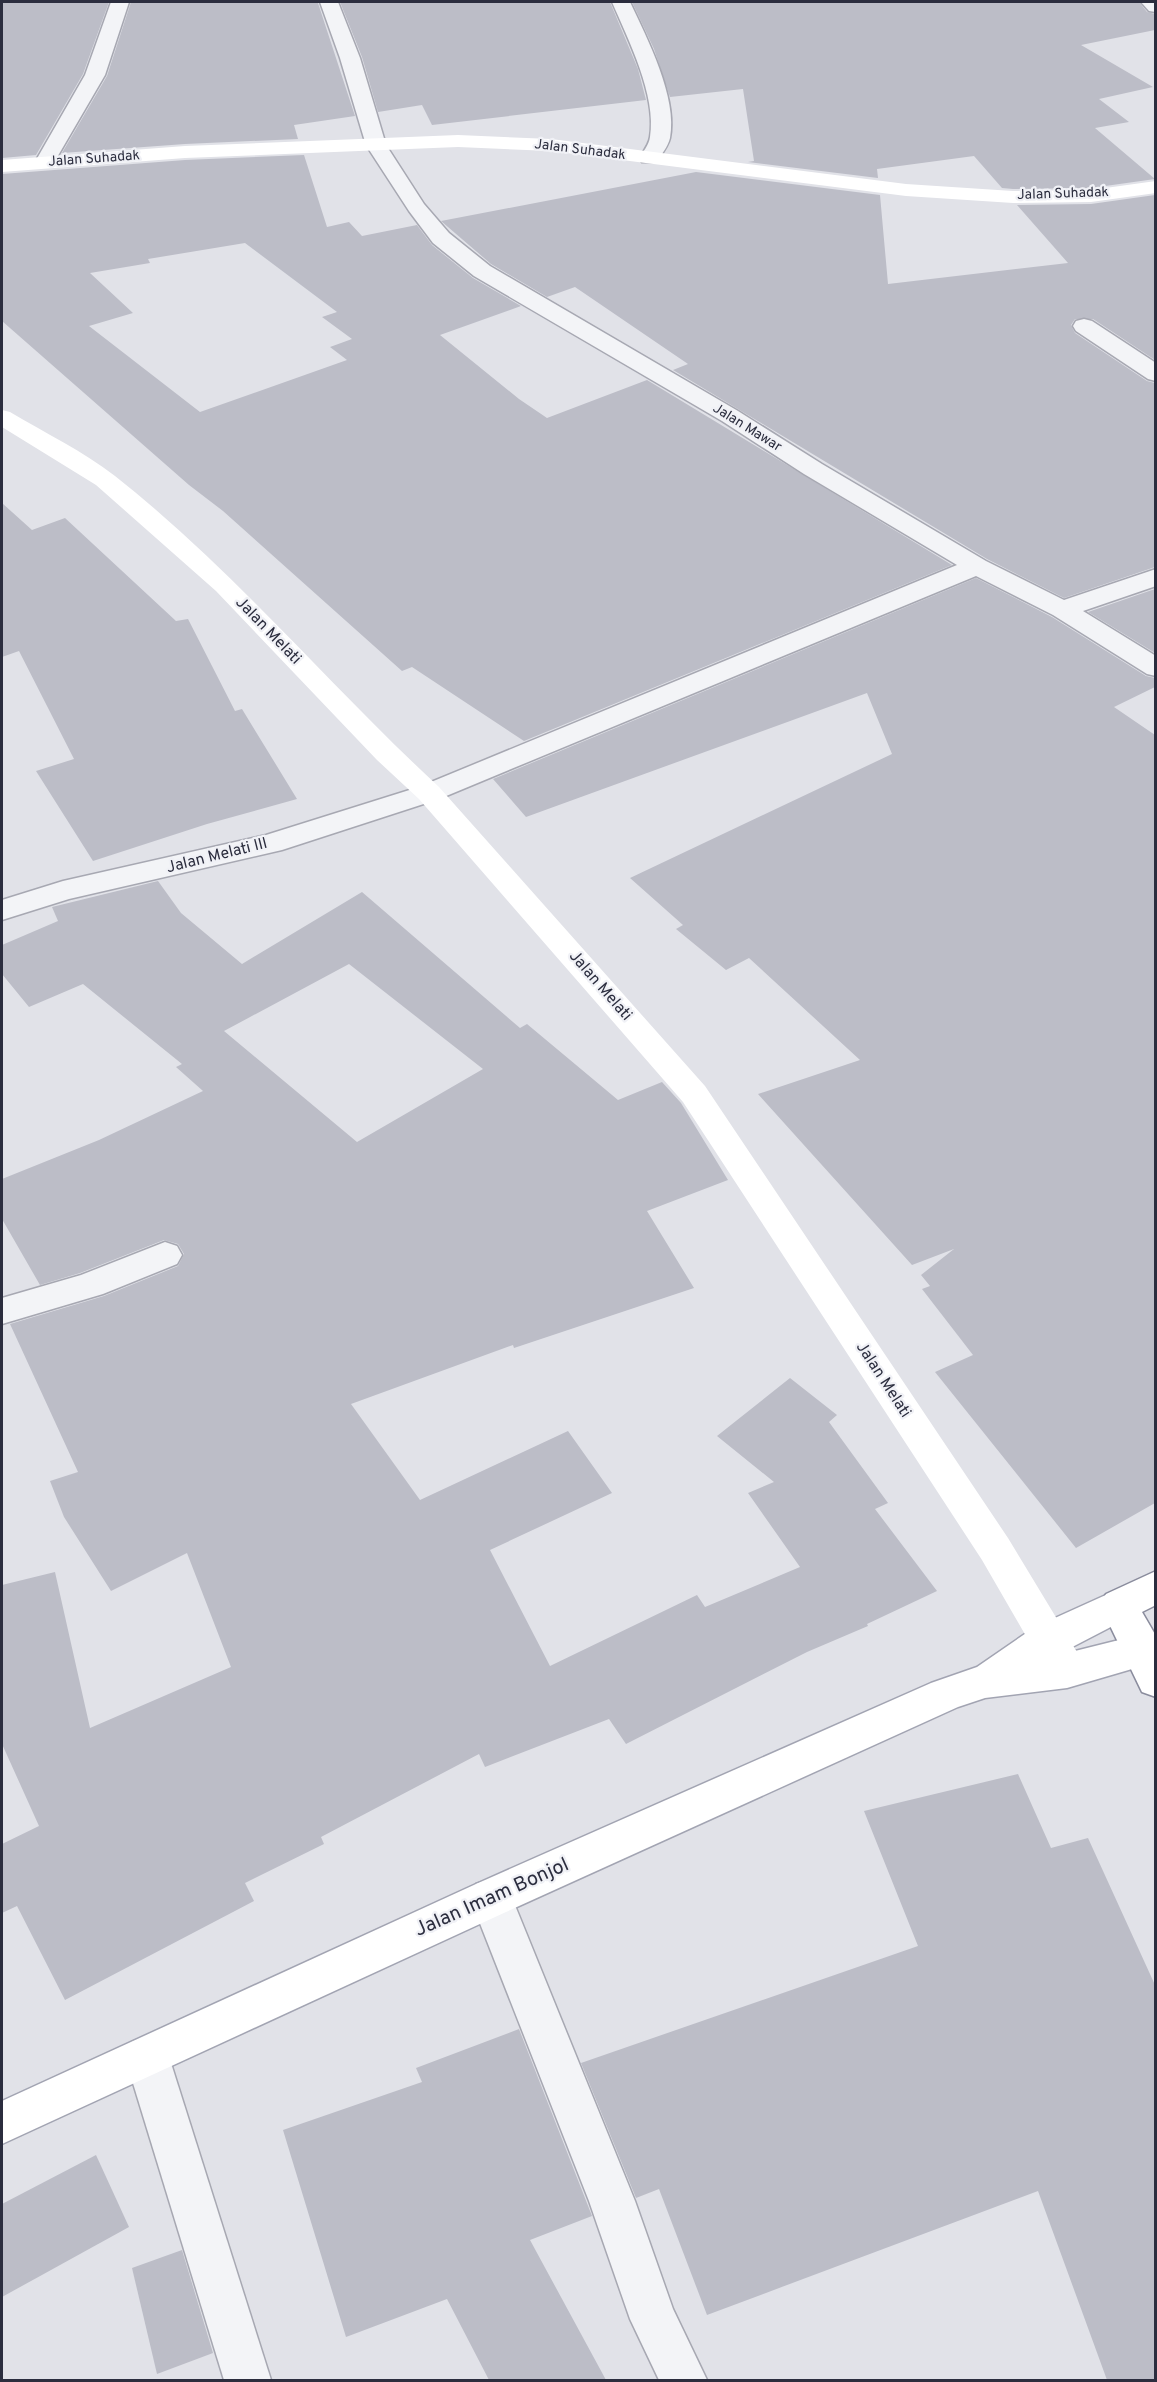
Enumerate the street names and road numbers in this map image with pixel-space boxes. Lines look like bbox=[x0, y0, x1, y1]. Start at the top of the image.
street label: Jalan Suhadak bbox=[533, 136, 627, 164]
street label: Jalan Suhadak bbox=[48, 147, 140, 171]
street label: Jalan Suhadak bbox=[1017, 184, 1109, 204]
street label: Jalan Mawar bbox=[709, 400, 785, 456]
street label: Jalan Melati bbox=[231, 593, 305, 669]
street label: Jalan Melati III bbox=[164, 834, 270, 878]
street label: Jalan Melati bbox=[564, 947, 636, 1025]
street label: Jalan Melati bbox=[851, 1338, 915, 1422]
street label: Jalan Imam Bonjol bbox=[411, 1852, 573, 1944]

